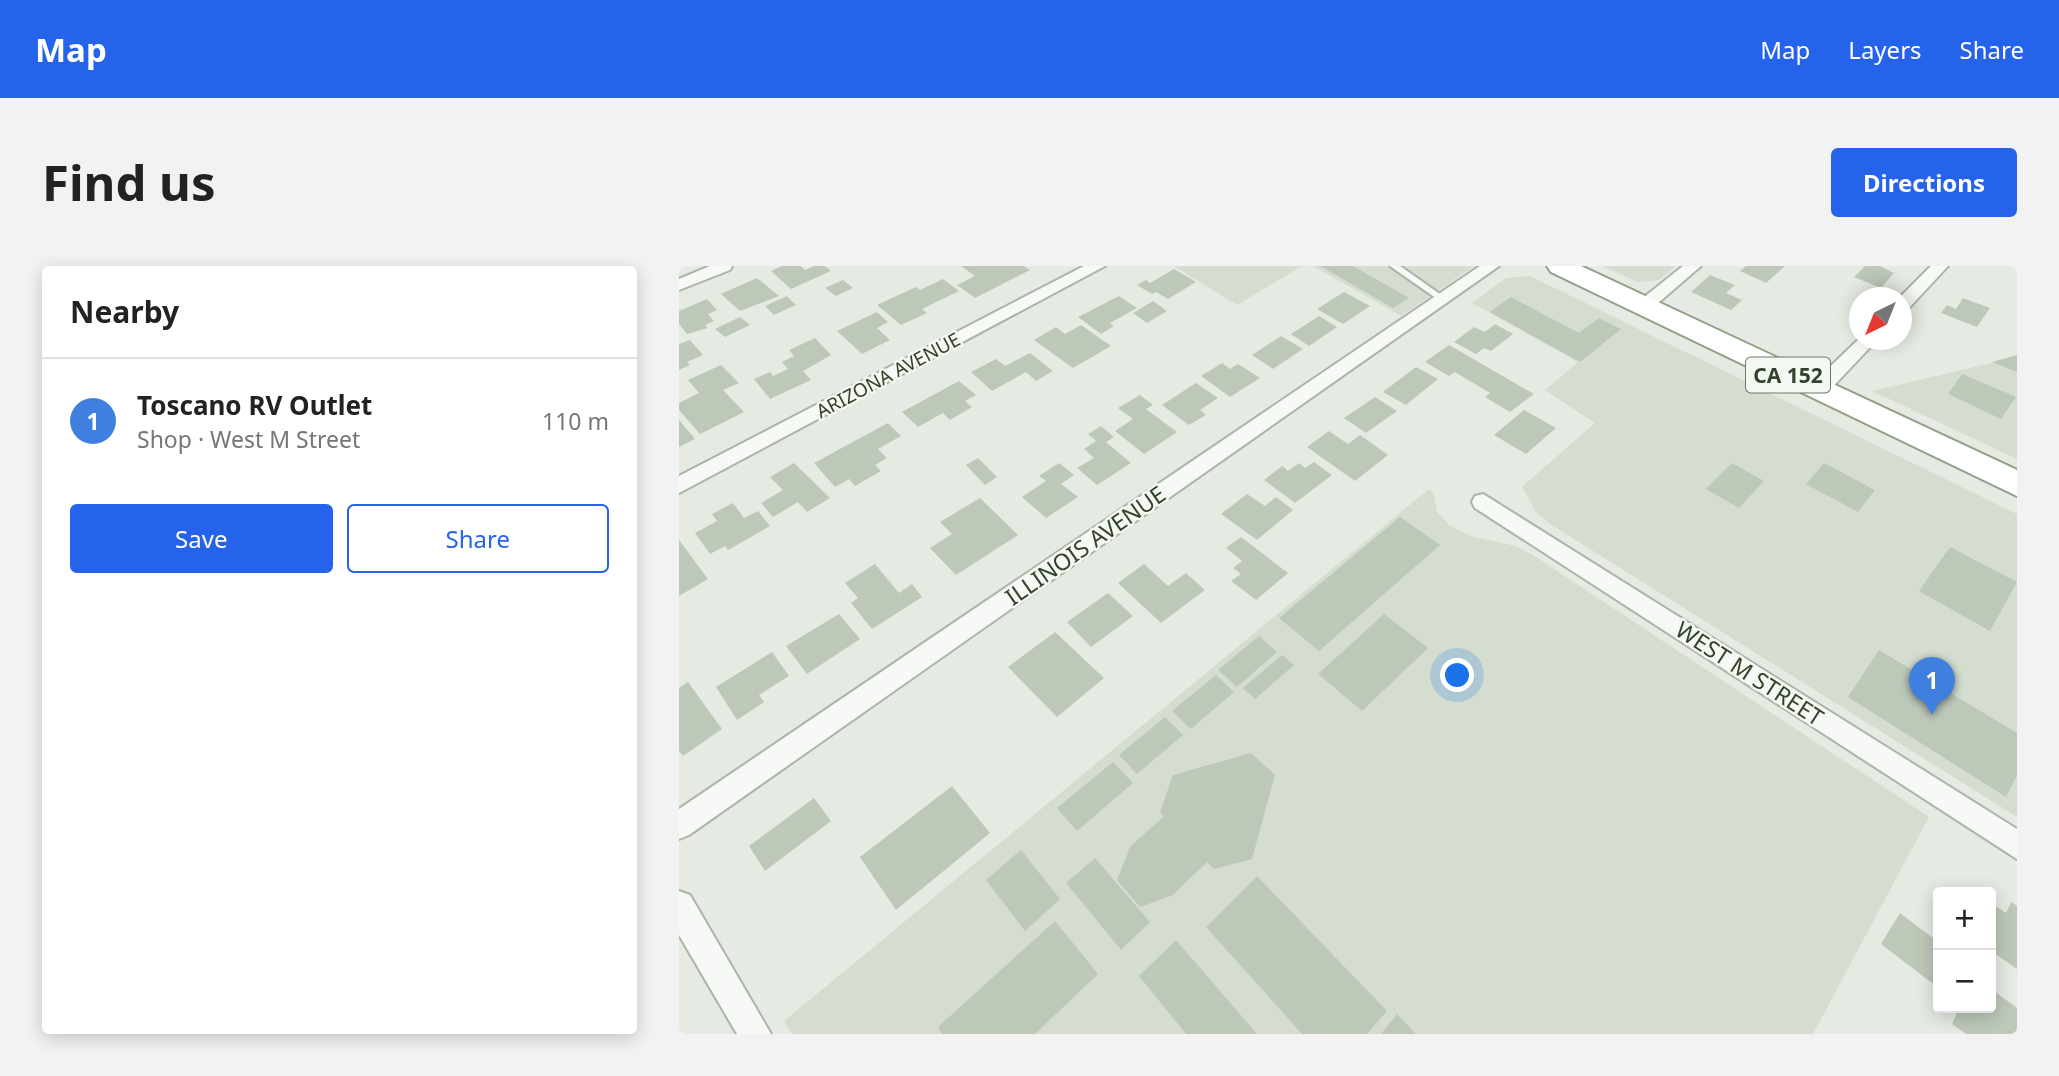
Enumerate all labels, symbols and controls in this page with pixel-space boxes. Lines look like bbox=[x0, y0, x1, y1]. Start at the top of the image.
text: Map bbox=[35, 27, 107, 72]
text: Map bbox=[1760, 33, 1810, 66]
text: Layers bbox=[1848, 33, 1922, 66]
text: Share bbox=[1960, 33, 2024, 66]
button: Directions bbox=[1831, 148, 2017, 217]
text: Find us bbox=[42, 149, 216, 215]
north arrow bbox=[1849, 287, 1912, 350]
text: Nearby bbox=[70, 291, 179, 332]
street label: ARIZONA AVENUE bbox=[811, 326, 965, 424]
road number: CA 152 bbox=[1746, 358, 1830, 392]
text: Toscano RV Outlet bbox=[137, 387, 372, 423]
text: 1 bbox=[86, 405, 100, 437]
text: 110 m bbox=[542, 405, 609, 437]
text: Shop · West M Street bbox=[137, 423, 360, 455]
street label: ILLINOIS AVENUE bbox=[998, 478, 1172, 612]
button: Save bbox=[70, 504, 333, 573]
button: Share bbox=[347, 504, 609, 573]
street label: WEST M STREET bbox=[1670, 613, 1830, 733]
pin: 1 bbox=[1909, 657, 1955, 715]
your location bbox=[1440, 658, 1474, 692]
map controls bbox=[1933, 887, 1996, 1013]
button: + bbox=[1933, 887, 1996, 950]
button: − bbox=[1933, 950, 1996, 1013]

